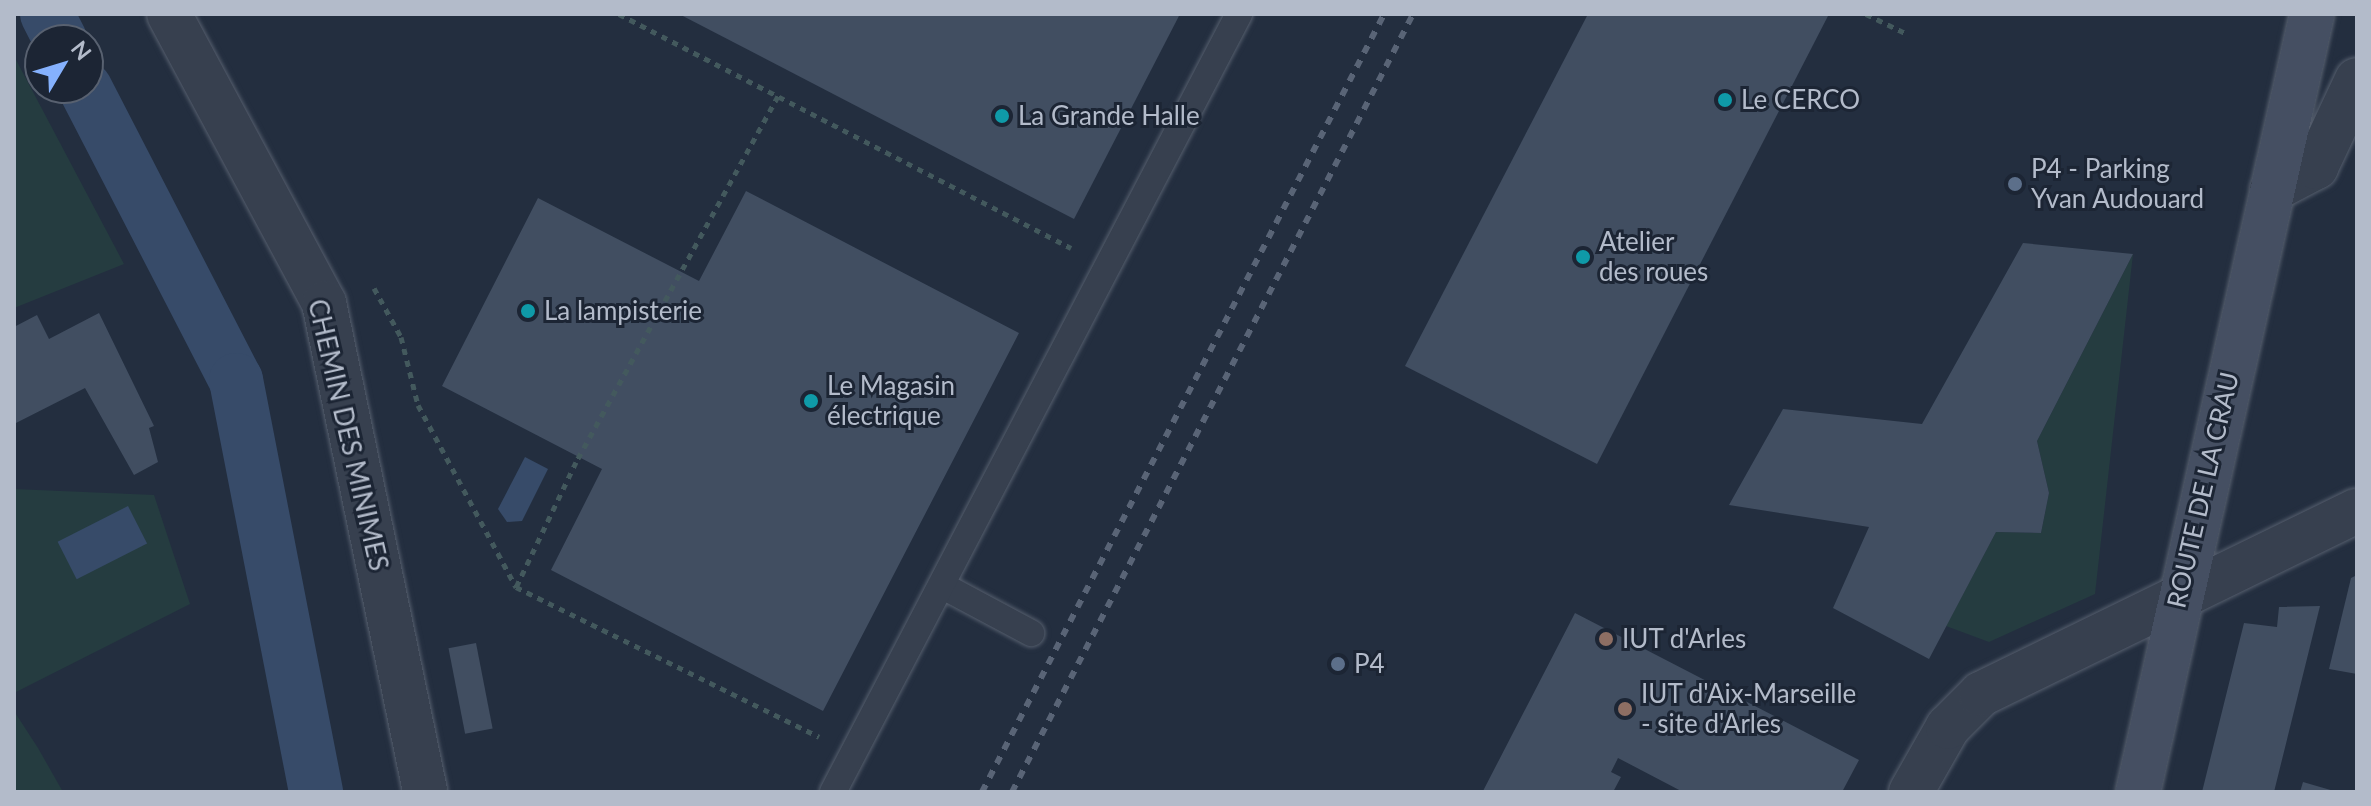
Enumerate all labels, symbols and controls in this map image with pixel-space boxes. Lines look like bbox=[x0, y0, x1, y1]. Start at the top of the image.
north arrow bbox=[24, 24, 104, 104]
text: N bbox=[66, 35, 98, 65]
place label: Le CERCO bbox=[1741, 84, 1860, 116]
marker: Le CERCO bbox=[1716, 91, 1734, 109]
place label: La Grande Halle bbox=[1018, 100, 1200, 132]
marker: La Grande Halle bbox=[993, 107, 1011, 125]
place label: P4 - Parking Yvan Audouard bbox=[2031, 153, 2205, 214]
marker: P4 - Parking Yvan Audouard bbox=[2006, 175, 2024, 193]
place label: Atelier des roues bbox=[1599, 226, 1708, 288]
marker: Atelier des roues bbox=[1574, 248, 1592, 266]
place label: La lampisterie bbox=[544, 295, 702, 327]
street label: CHEMIN DES MINIMES bbox=[302, 296, 394, 574]
marker: La lampisterie bbox=[519, 302, 537, 320]
street label: ROUTE DE LA CRAU bbox=[2161, 369, 2245, 611]
place label: Le Magasin électrique bbox=[827, 370, 955, 432]
marker: Le Magasin électrique bbox=[802, 392, 820, 410]
place label: IUT d'Arles bbox=[1622, 623, 1747, 655]
marker: IUT d'Arles bbox=[1597, 630, 1615, 648]
place label: P4 bbox=[1354, 648, 1385, 680]
marker: P4 bbox=[1329, 655, 1347, 673]
place label: IUT d'Aix-Marseille - site d'Arles bbox=[1641, 678, 1857, 740]
marker: IUT d'Aix-Marseille - site d'Arles bbox=[1616, 700, 1634, 718]

